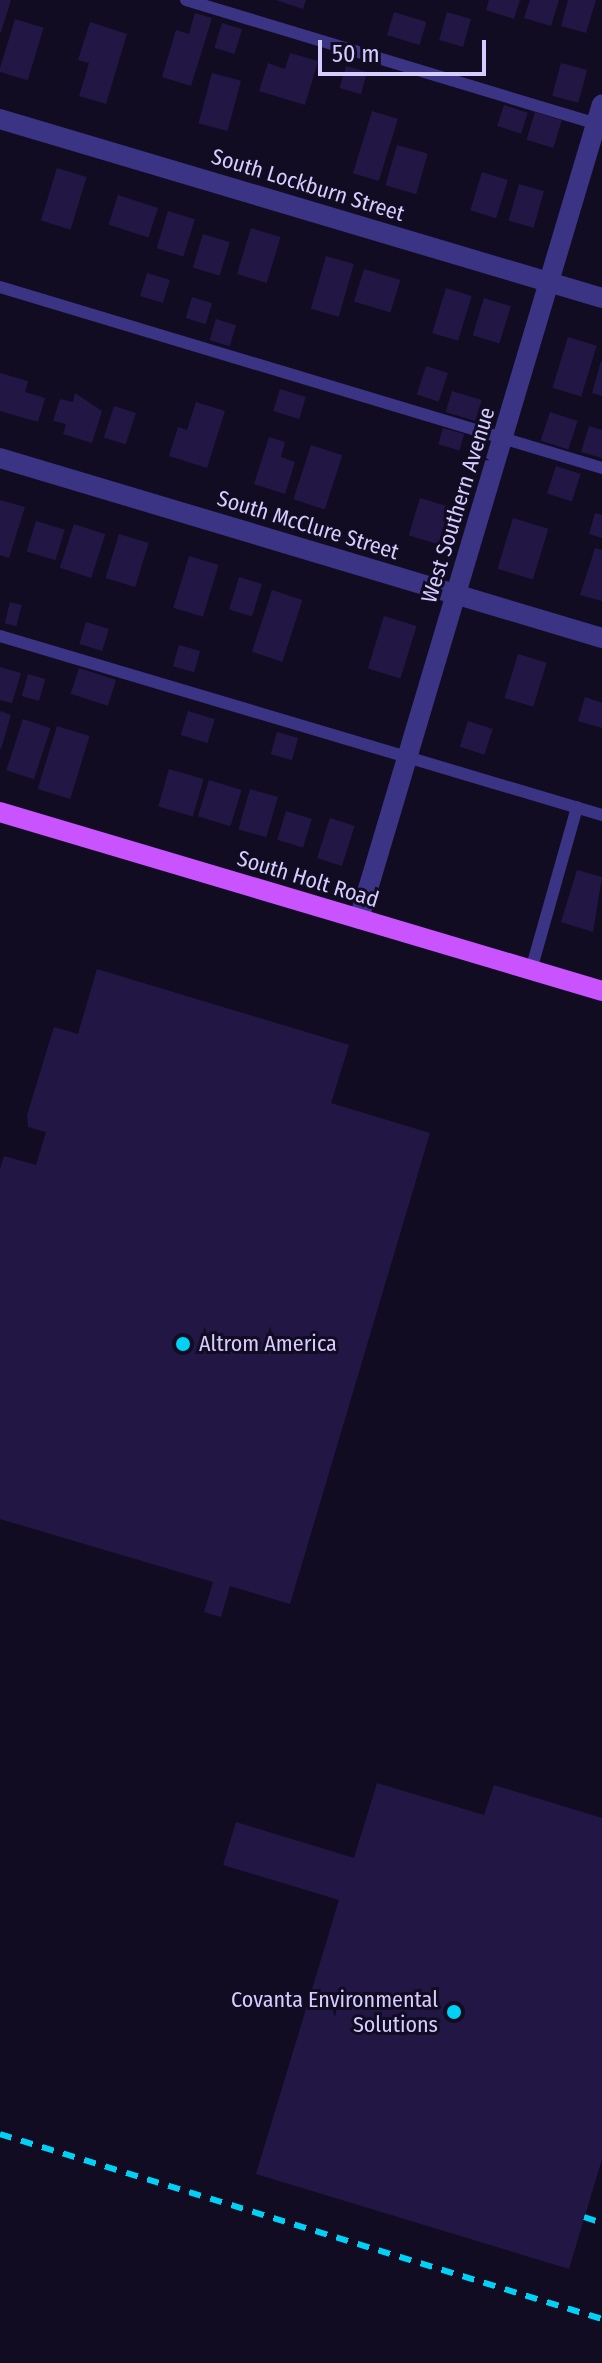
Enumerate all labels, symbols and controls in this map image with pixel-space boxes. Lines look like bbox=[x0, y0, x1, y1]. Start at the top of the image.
scale bar bbox=[322, 24, 490, 74]
text: 50 m bbox=[332, 40, 380, 68]
street label: South Lockburn Street bbox=[208, 143, 408, 227]
street label: West Southern Avenue bbox=[416, 404, 500, 606]
street label: South McClure Street bbox=[214, 485, 402, 565]
street label: South Holt Road bbox=[234, 845, 382, 913]
place label: Altrom America bbox=[199, 1331, 337, 1357]
marker: Altrom America bbox=[174, 1335, 192, 1353]
place label: Covanta Environmental Solutions bbox=[231, 1986, 438, 2038]
marker: Covanta Environmental Solutions bbox=[445, 2003, 463, 2021]

